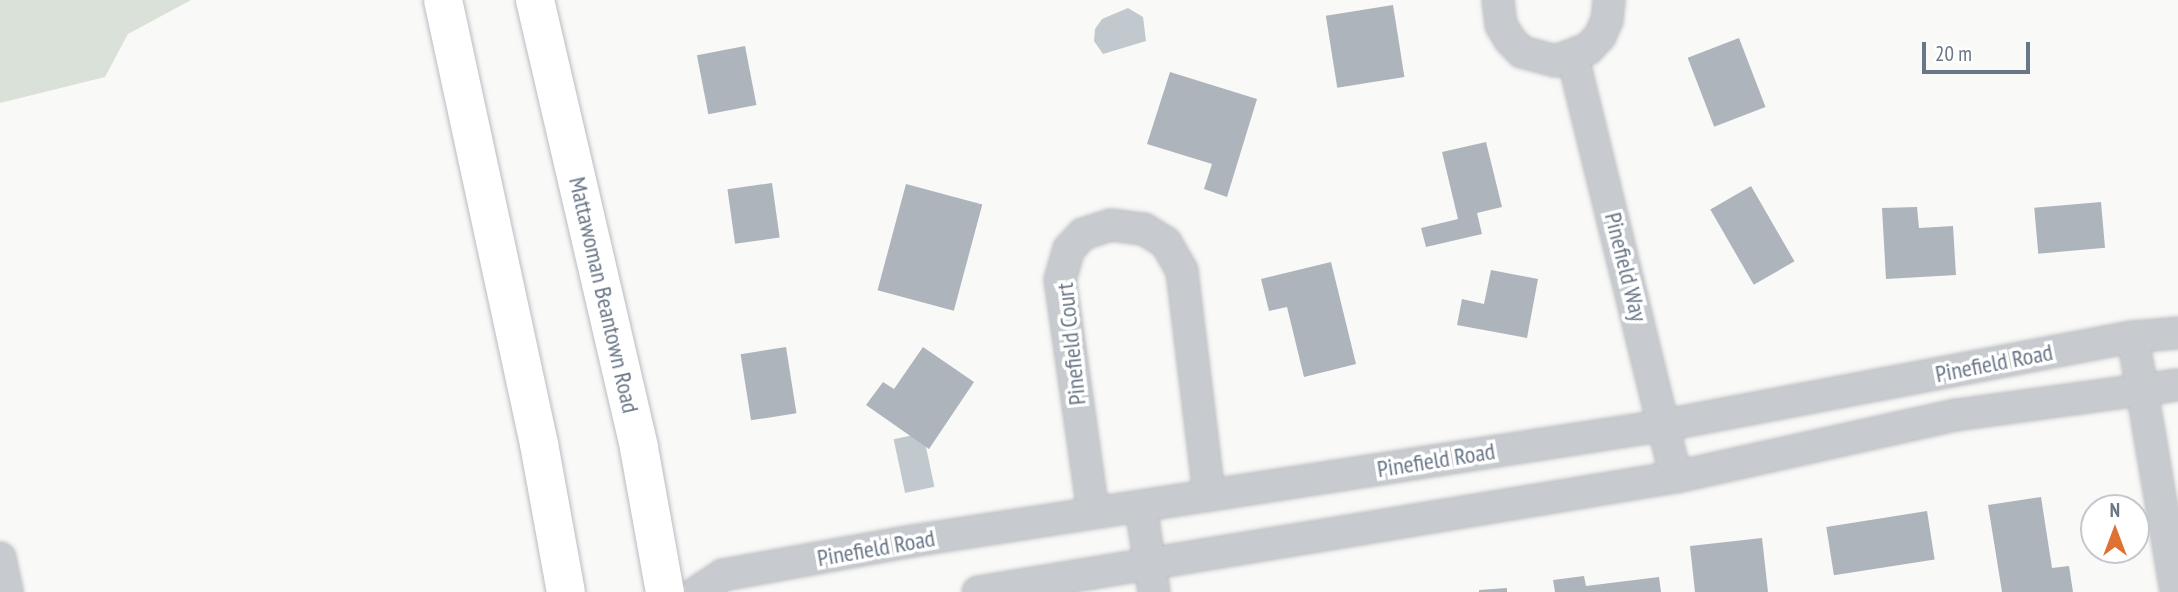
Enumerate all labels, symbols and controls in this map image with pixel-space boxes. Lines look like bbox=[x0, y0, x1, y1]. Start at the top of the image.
scale bar bbox=[1926, 28, 2035, 72]
text: 20 m bbox=[1935, 40, 1972, 67]
street label: Mattawoman Beantown Road bbox=[563, 174, 645, 416]
street label: Pinefield Way bbox=[1598, 209, 1654, 325]
street label: Pinefield Court bbox=[1050, 281, 1092, 407]
street label: Pinefield Road bbox=[1933, 338, 2055, 388]
street label: Pinefield Road bbox=[1375, 436, 1497, 484]
north arrow bbox=[2080, 494, 2150, 564]
text: N bbox=[2110, 498, 2120, 522]
street label: Pinefield Road bbox=[815, 523, 937, 573]

